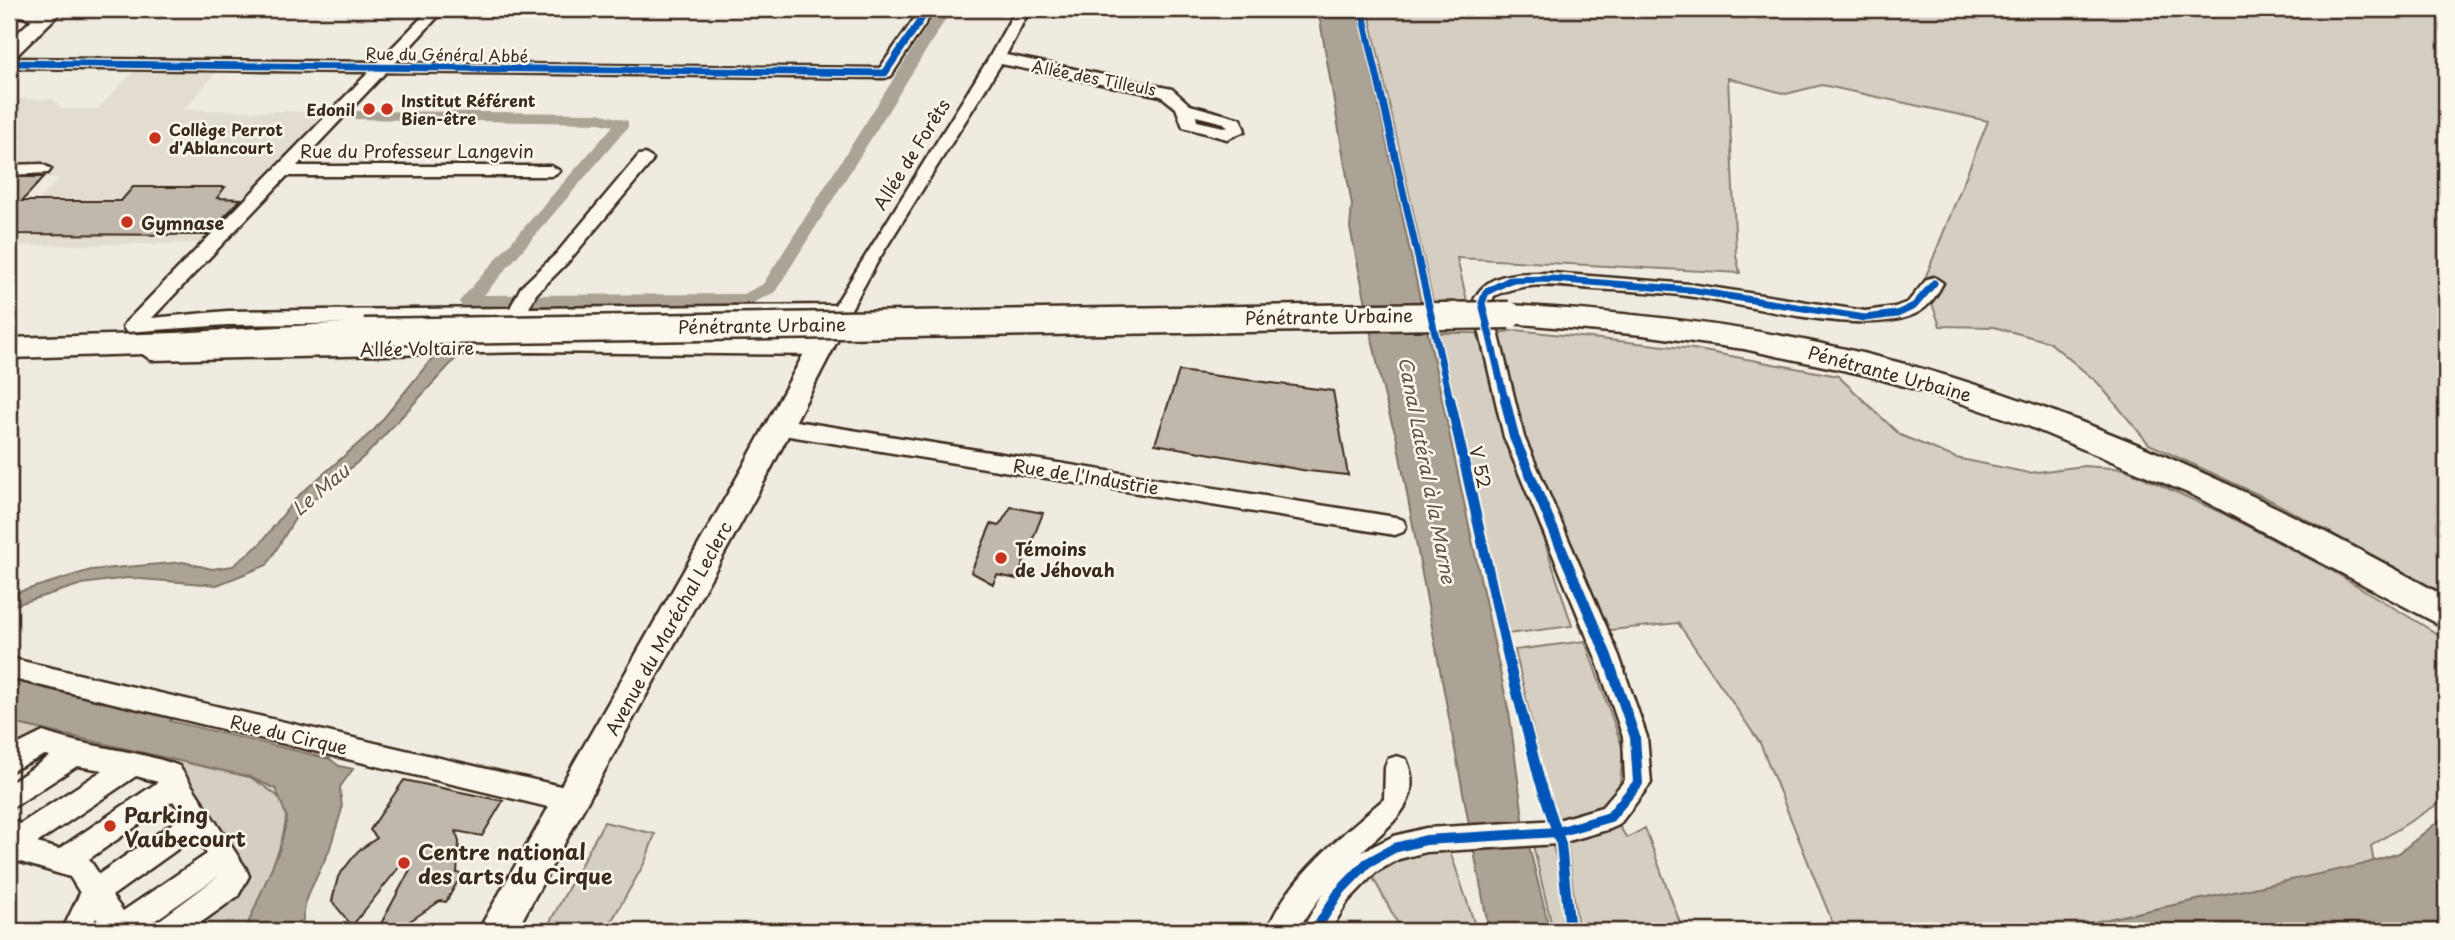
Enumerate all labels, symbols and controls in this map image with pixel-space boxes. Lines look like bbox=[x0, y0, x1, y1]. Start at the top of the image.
street label: Rue du Général Abbé bbox=[365, 41, 529, 67]
street label: Allée des Tilleuls bbox=[1030, 53, 1158, 101]
place label: Institut Référent Bien-être bbox=[401, 88, 536, 130]
street label: Allée de Forêts bbox=[866, 93, 956, 215]
place label: Edonil bbox=[307, 97, 355, 121]
marker: Edonil bbox=[361, 101, 377, 117]
marker: Institut Référent Bien-être bbox=[379, 101, 395, 117]
place label: Collège Perrot d'Ablancourt bbox=[169, 117, 283, 159]
marker: Collège Perrot d'Ablancourt bbox=[147, 130, 163, 146]
street label: Rue du Professeur Langevin bbox=[300, 137, 534, 164]
place label: Gymnase bbox=[141, 209, 224, 236]
marker: Gymnase bbox=[119, 214, 135, 230]
street label: Pénétrante Urbaine bbox=[1245, 301, 1413, 331]
street label: Pénétrante Urbaine bbox=[678, 310, 846, 340]
street label: Allée Voltaire bbox=[360, 333, 475, 362]
street label: Pénétrante Urbaine bbox=[1805, 338, 1975, 408]
water label: Canal Latéral à la Marne bbox=[1392, 354, 1464, 586]
street label: V 52 bbox=[1463, 443, 1499, 491]
street label: Rue de l'Industrie bbox=[1011, 451, 1161, 501]
water label: Le Mau bbox=[285, 455, 356, 521]
street label: Avenue du Maréchal Leclerc bbox=[598, 516, 738, 740]
place label: Témoins de Jéhovah bbox=[1015, 535, 1115, 583]
marker: Témoins de Jéhovah bbox=[993, 550, 1009, 566]
street label: Rue du Cirque bbox=[228, 707, 351, 761]
place label: Parking Vaubecourt bbox=[124, 798, 246, 854]
marker: Parking Vaubecourt bbox=[102, 818, 118, 834]
place label: Centre national des arts du Cirque bbox=[418, 835, 612, 891]
marker: Centre national des arts du Cirque bbox=[396, 855, 412, 871]

